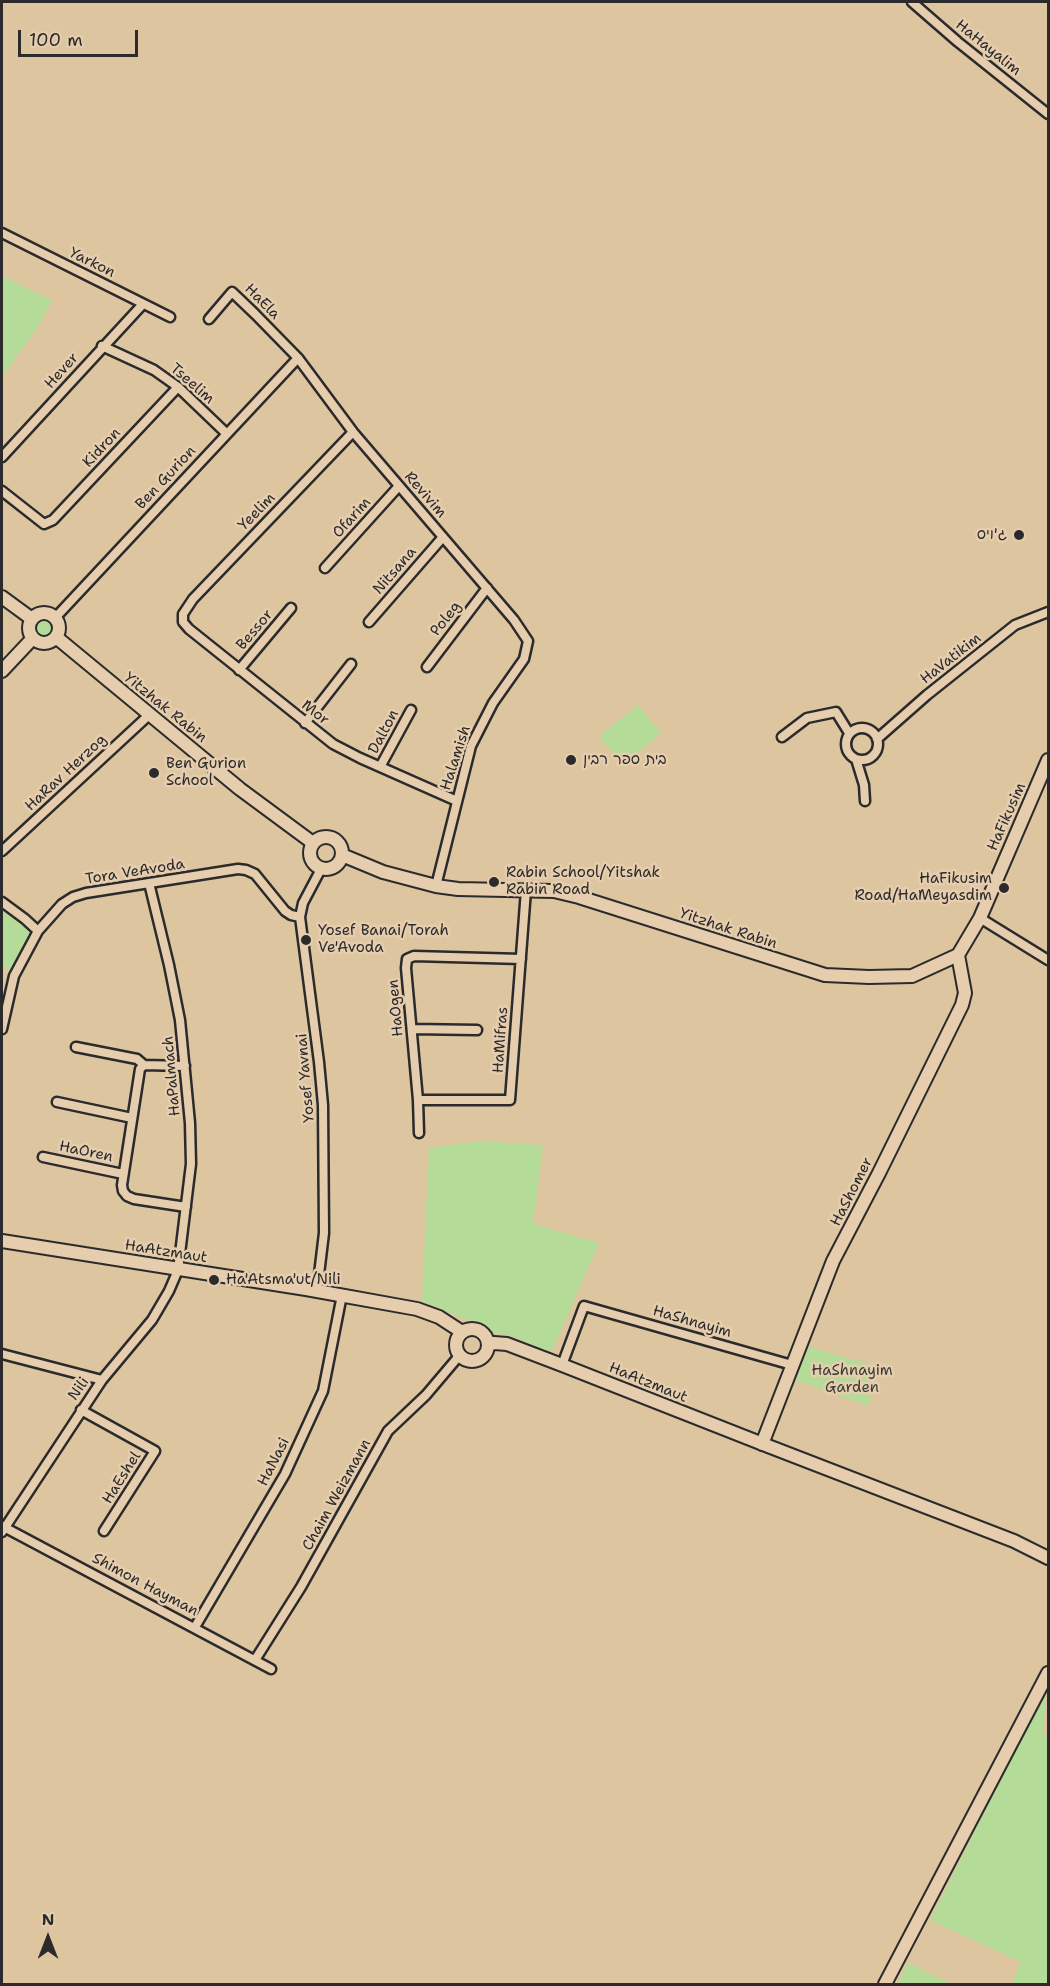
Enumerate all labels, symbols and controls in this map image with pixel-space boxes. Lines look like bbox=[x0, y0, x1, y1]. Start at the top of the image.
street label: HaHayalim bbox=[952, 16, 1024, 80]
scale bar bbox=[21, 18, 141, 56]
text: 100 m bbox=[29, 28, 83, 52]
street label: Yarkon bbox=[66, 244, 118, 282]
street label: HaEla bbox=[240, 280, 284, 324]
street label: Hever bbox=[41, 349, 83, 393]
street label: Tseelim bbox=[166, 360, 218, 408]
street label: Kidron bbox=[79, 425, 125, 471]
street label: Ben Gurion bbox=[132, 443, 200, 513]
street label: Revivim bbox=[400, 468, 450, 522]
street label: Yeelim bbox=[235, 489, 279, 535]
street label: Ofarim bbox=[329, 494, 375, 542]
place label: ג'ויס bbox=[977, 526, 1007, 544]
marker: ג'ויס bbox=[1012, 528, 1026, 542]
street label: Nitsana bbox=[370, 544, 420, 598]
street label: Poleg bbox=[427, 598, 465, 640]
street label: Bessor bbox=[233, 606, 277, 654]
street label: HaVatikim bbox=[917, 630, 985, 688]
street label: Yitzhak Rabin bbox=[120, 669, 210, 747]
street label: Mor bbox=[298, 697, 332, 729]
street label: Dalton bbox=[365, 707, 403, 757]
street label: Halamish bbox=[437, 723, 475, 793]
street label: HaRav Herzog bbox=[22, 731, 110, 815]
place label: בית ספר רבין bbox=[583, 751, 667, 769]
marker: בית ספר רבין bbox=[564, 753, 578, 767]
place label: Ben Gurion School bbox=[166, 755, 246, 790]
marker: Ben Gurion School bbox=[147, 766, 161, 780]
street label: HaFikusim bbox=[984, 780, 1030, 854]
street label: Tora VeAvoda bbox=[84, 855, 186, 889]
place label: Rabin School/Yitshak Rabin Road bbox=[506, 864, 660, 899]
place label: HaFikusim Road/HaMeyasdim bbox=[854, 870, 992, 905]
marker: Rabin School/Yitshak Rabin Road bbox=[487, 875, 501, 889]
marker: HaFikusim Road/HaMeyasdim bbox=[997, 881, 1011, 895]
street label: Yitzhak Rabin bbox=[677, 905, 779, 953]
place label: Yosef Banai/Torah Ve'Avoda bbox=[318, 922, 449, 957]
marker: Yosef Banai/Torah Ve'Avoda bbox=[299, 933, 313, 947]
street label: HaOgen bbox=[385, 979, 407, 1037]
street label: HaMifras bbox=[490, 1006, 512, 1074]
street label: Yosef Yavnai bbox=[293, 1033, 319, 1123]
street label: HaPalmach bbox=[160, 1035, 184, 1117]
street label: HaOren bbox=[57, 1138, 115, 1166]
street label: HaShomer bbox=[827, 1155, 877, 1229]
street label: HaAtzmaut bbox=[123, 1237, 209, 1267]
place label: Ha'Atsma'ut/Nili bbox=[226, 1271, 341, 1289]
marker: Ha'Atsma'ut/Nili bbox=[207, 1273, 221, 1287]
street label: HaShnayim bbox=[650, 1302, 734, 1342]
street label: HaAtzmaut bbox=[606, 1359, 690, 1407]
park label: HaShnayim Garden bbox=[811, 1362, 893, 1397]
street label: Nili bbox=[65, 1374, 93, 1404]
street label: HaNasi bbox=[254, 1435, 294, 1489]
street label: Chaim Weizmann bbox=[299, 1436, 375, 1554]
street label: HaEshel bbox=[99, 1448, 145, 1508]
street label: Shimon Hayman bbox=[89, 1549, 201, 1621]
north arrow bbox=[18, 1908, 78, 1968]
text: N bbox=[42, 1909, 54, 1930]

